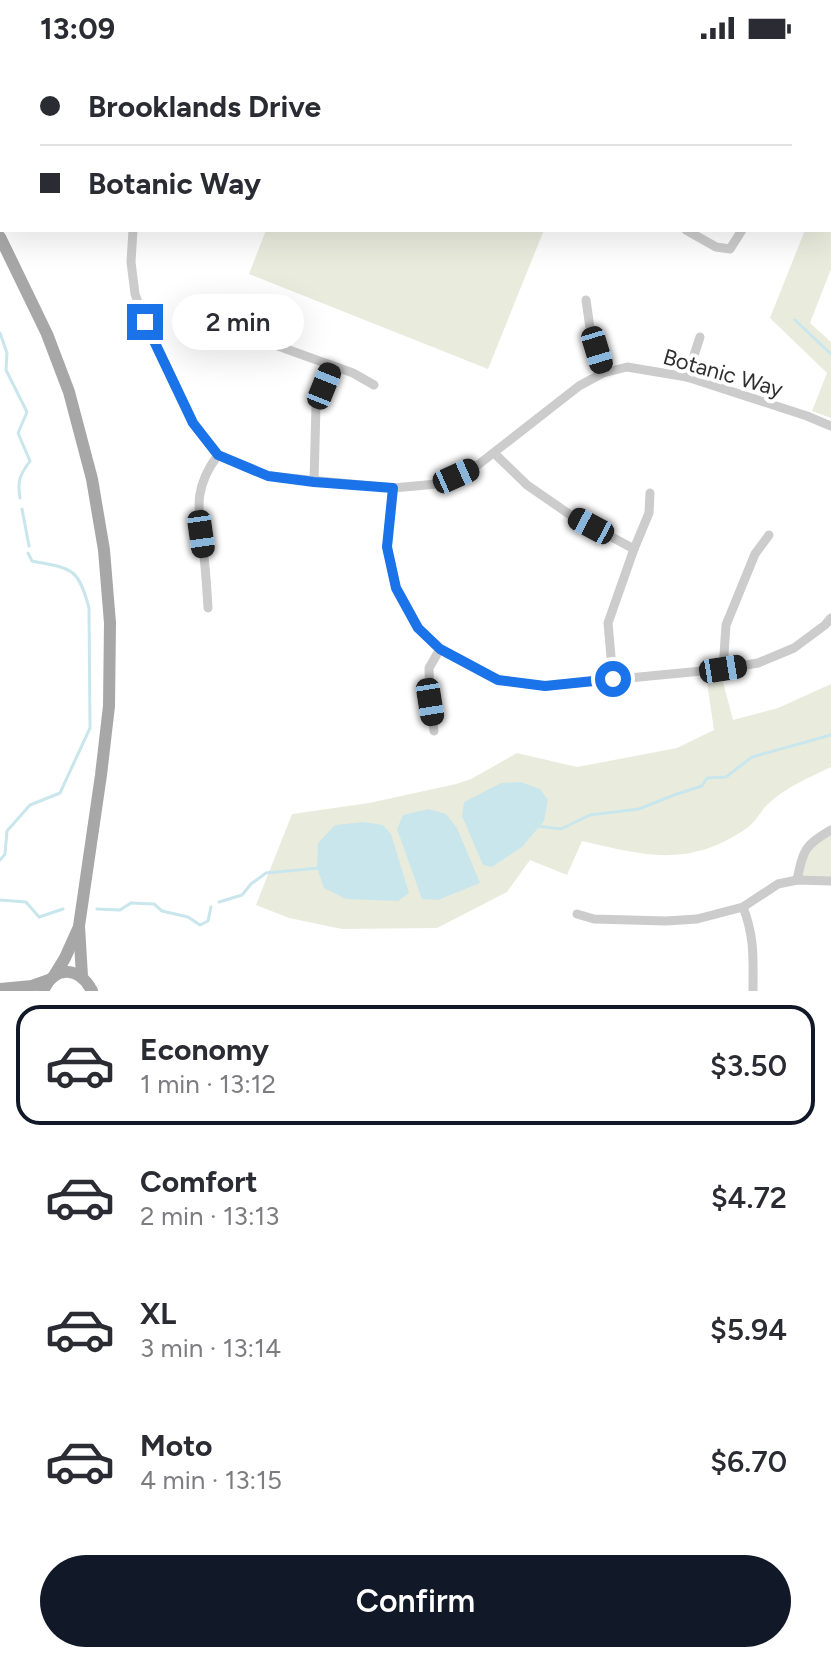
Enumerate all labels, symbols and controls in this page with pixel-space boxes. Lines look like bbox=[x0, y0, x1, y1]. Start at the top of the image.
text: 13:09 bbox=[40, 10, 115, 47]
text: Brooklands Drive bbox=[88, 88, 321, 125]
text: Botanic Way bbox=[88, 165, 261, 202]
callout: 2 min bbox=[173, 294, 305, 350]
route end bbox=[127, 304, 163, 340]
text: 2 min bbox=[206, 306, 270, 338]
car bbox=[579, 324, 615, 376]
street label: Botanic Way bbox=[660, 343, 786, 403]
car bbox=[304, 359, 344, 413]
car bbox=[429, 455, 483, 497]
car bbox=[564, 504, 618, 548]
car bbox=[186, 509, 216, 559]
car bbox=[697, 653, 749, 685]
route start bbox=[595, 661, 631, 697]
car bbox=[414, 676, 446, 728]
icon: car bbox=[44, 1029, 116, 1101]
text: Economy bbox=[140, 1031, 269, 1068]
text: $3.50 bbox=[710, 1047, 787, 1084]
text: 1 min · 13:12 bbox=[140, 1068, 276, 1100]
icon: car bbox=[44, 1161, 116, 1233]
text: Comfort bbox=[140, 1163, 258, 1200]
text: $4.72 bbox=[711, 1179, 787, 1216]
text: 2 min · 13:13 bbox=[140, 1200, 279, 1232]
icon: car bbox=[44, 1293, 116, 1365]
text: XL bbox=[140, 1295, 176, 1332]
text: $5.94 bbox=[710, 1311, 787, 1348]
text: 3 min · 13:14 bbox=[140, 1332, 281, 1364]
icon: car bbox=[44, 1425, 116, 1497]
text: Moto bbox=[140, 1427, 212, 1464]
text: $6.70 bbox=[710, 1443, 787, 1480]
text: 4 min · 13:15 bbox=[140, 1464, 282, 1496]
button: Confirm bbox=[40, 1555, 791, 1647]

